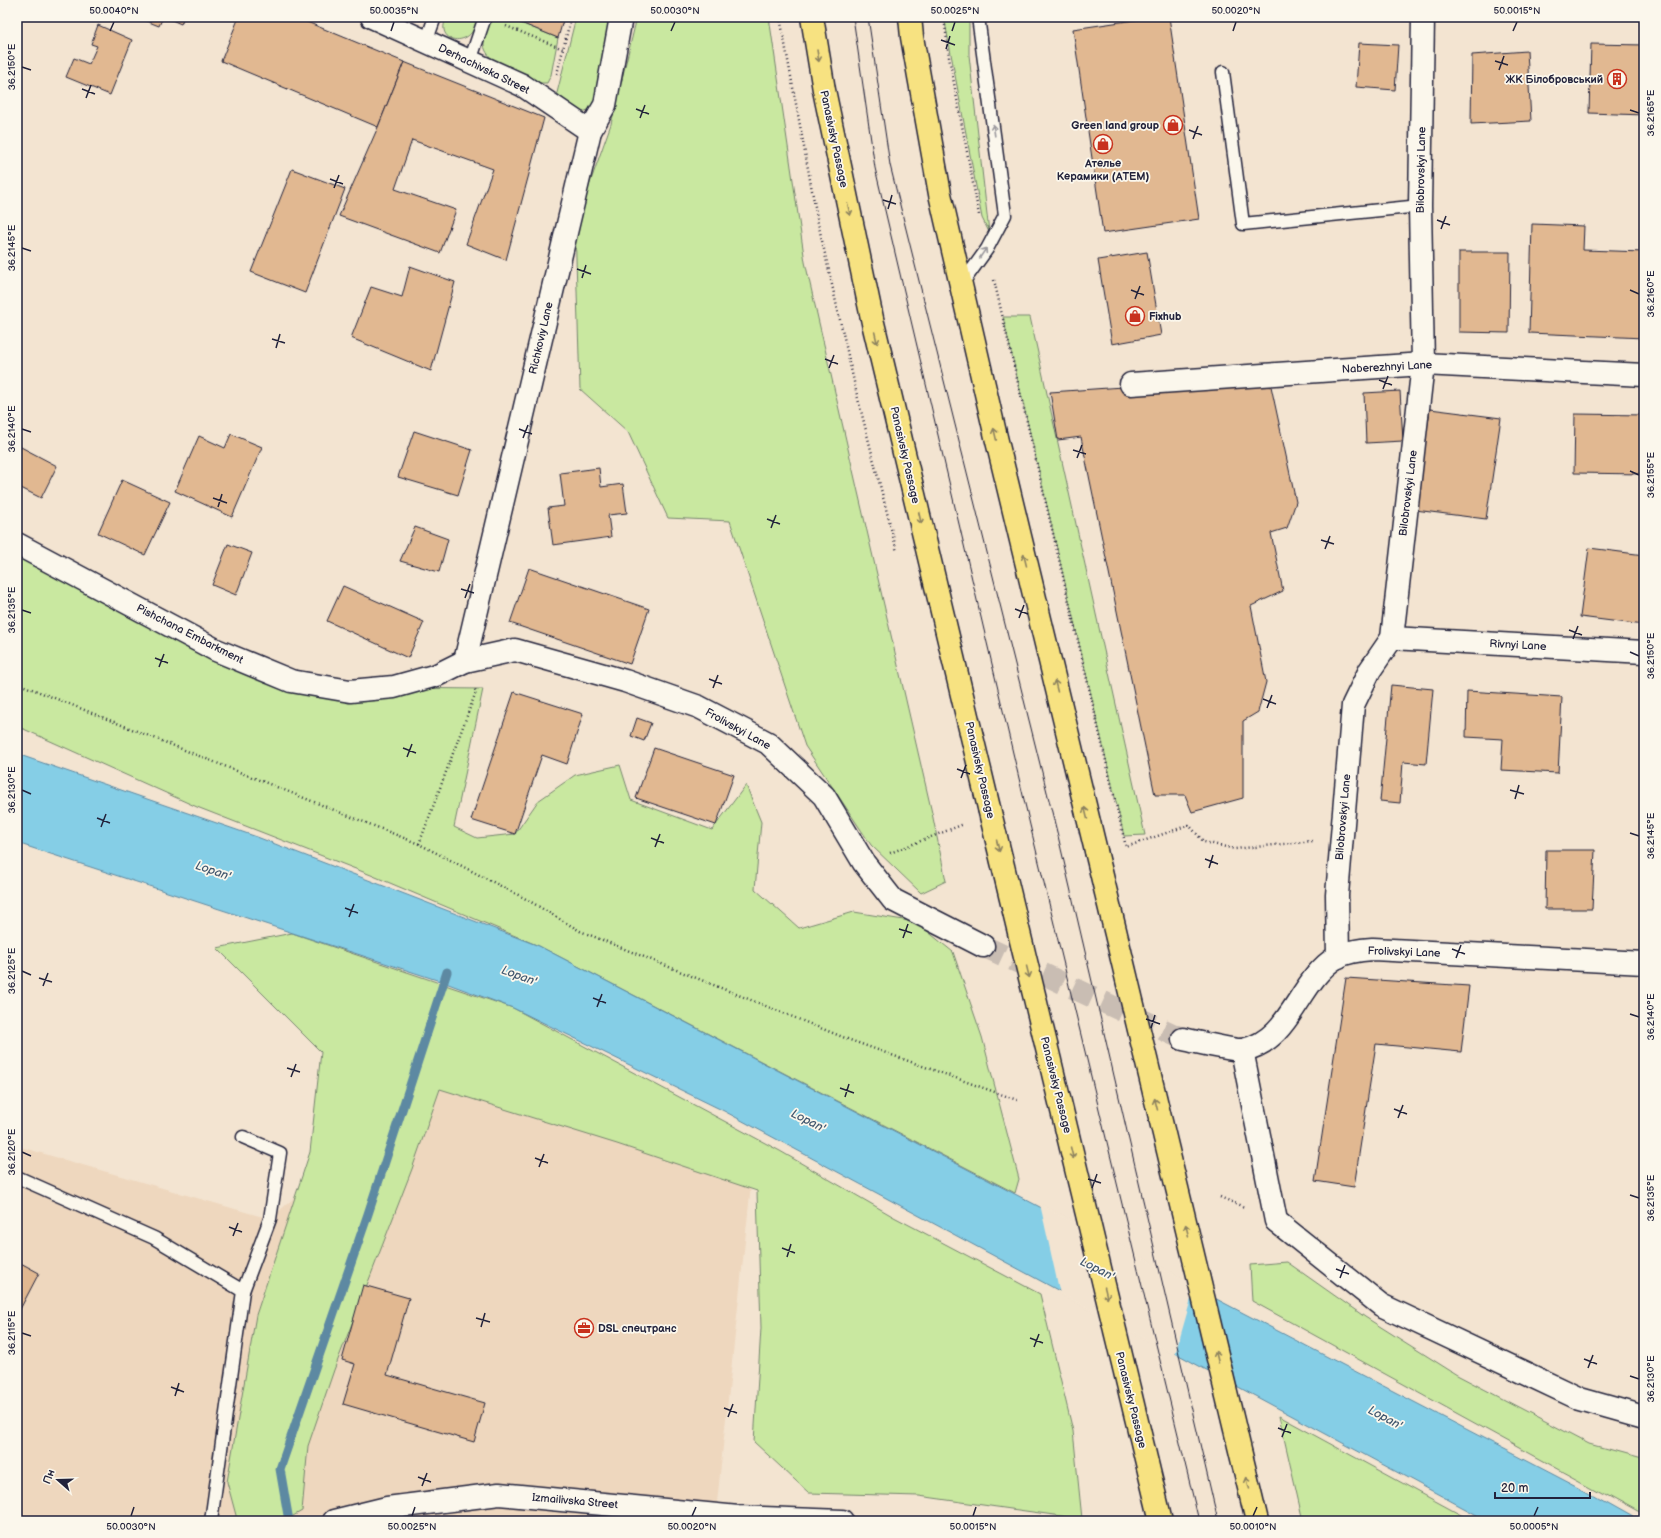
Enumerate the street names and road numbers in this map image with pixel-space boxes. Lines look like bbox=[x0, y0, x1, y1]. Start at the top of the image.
street label: Derhachivska Street bbox=[436, 41, 532, 97]
street label: Panasivsky Passage bbox=[817, 89, 851, 189]
street label: Bilobrovskyi Lane bbox=[1414, 126, 1428, 213]
street label: Richkoviy Lane bbox=[526, 300, 556, 375]
street label: Naberezhnyi Lane bbox=[1341, 358, 1433, 376]
street label: Panasivsky Passage bbox=[888, 405, 923, 505]
street label: Bilobrovskyi Lane bbox=[1396, 449, 1420, 537]
street label: Pishchana Embarkment bbox=[134, 601, 246, 667]
street label: Rivnyi Lane bbox=[1489, 637, 1547, 653]
street label: Frolivskyi Lane bbox=[703, 706, 773, 753]
street label: Panasivsky Passage bbox=[963, 720, 998, 820]
street label: Bilobrovskyi Lane bbox=[1333, 773, 1353, 861]
street label: Frolivskyi Lane bbox=[1367, 944, 1441, 960]
street label: Panasivsky Passage bbox=[1038, 1035, 1074, 1135]
street label: Panasivsky Passage bbox=[1113, 1350, 1149, 1450]
street label: Izmailivska Street bbox=[531, 1491, 619, 1511]

